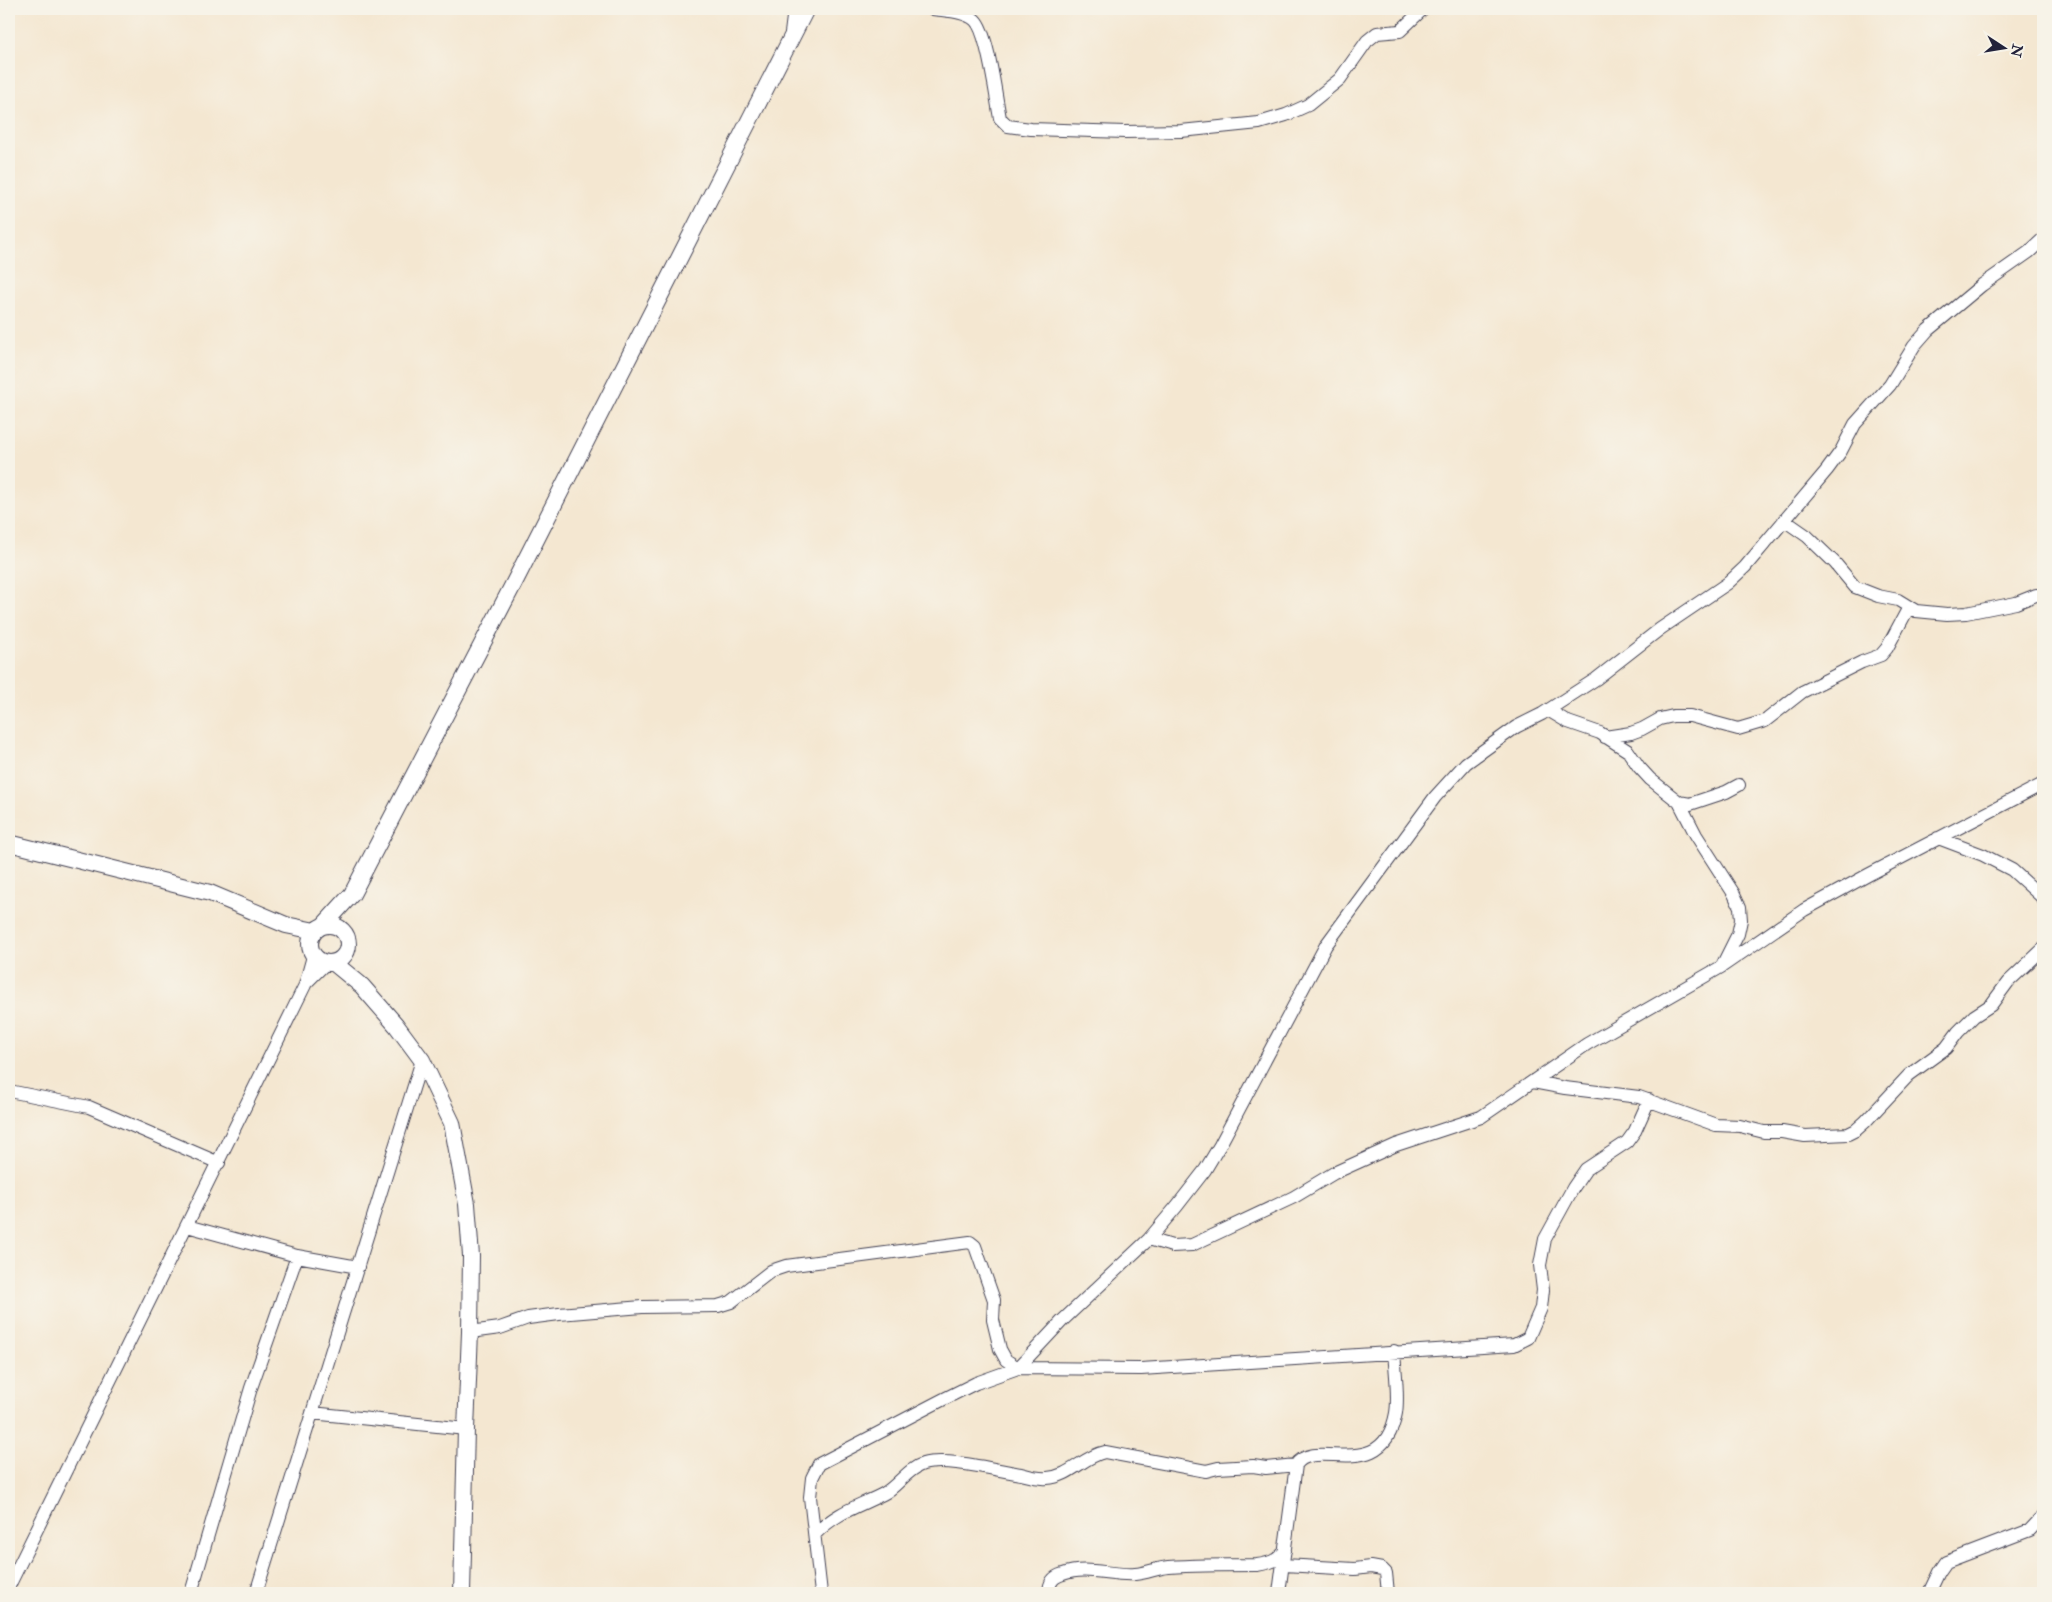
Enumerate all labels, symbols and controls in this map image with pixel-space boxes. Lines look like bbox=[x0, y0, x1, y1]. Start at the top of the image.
north arrow bbox=[1980, 22, 2030, 72]
text: N bbox=[2007, 42, 2026, 59]

